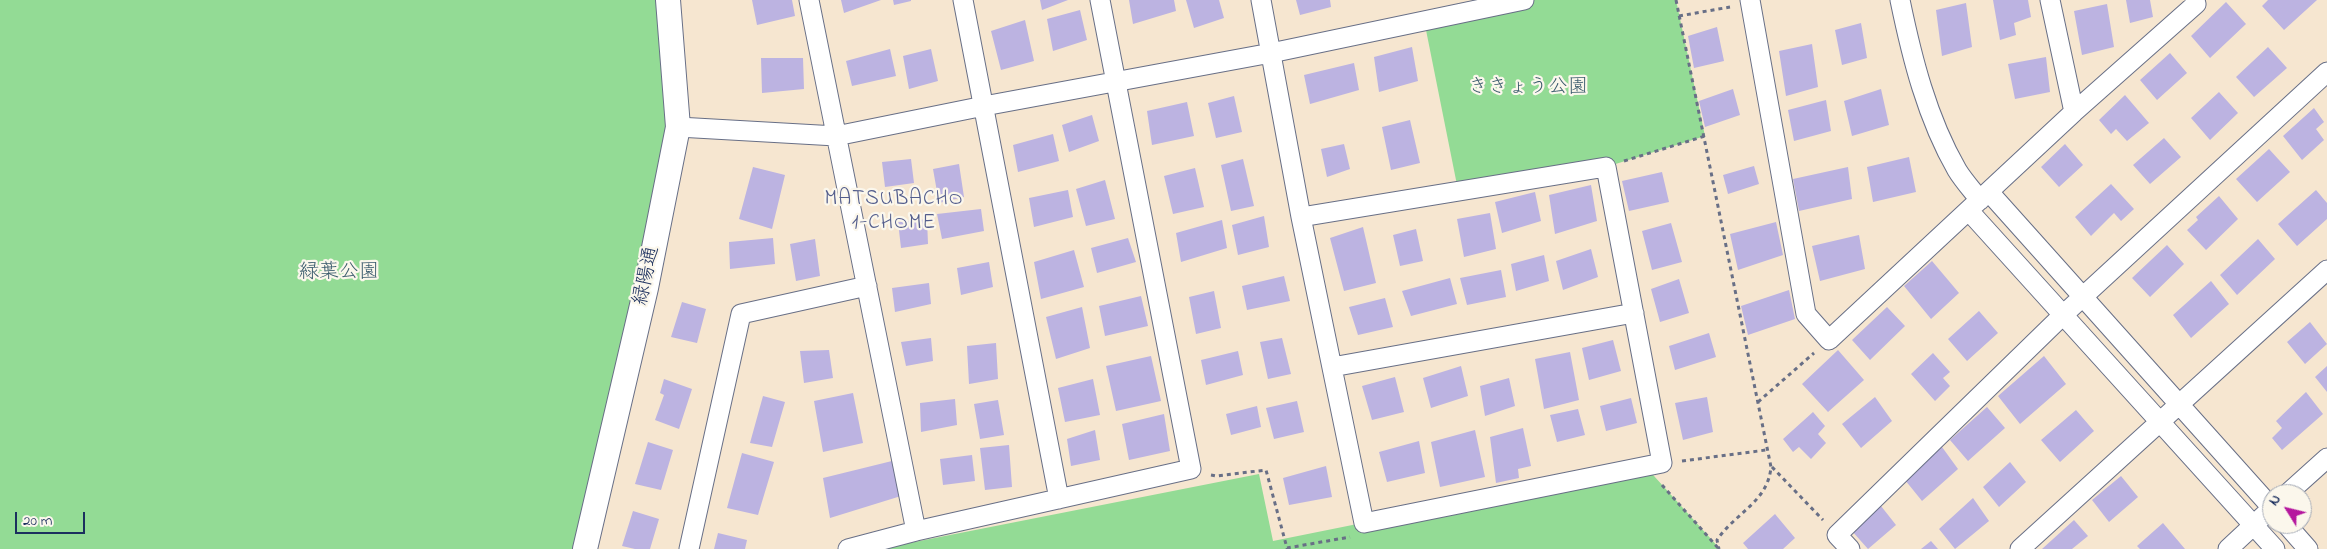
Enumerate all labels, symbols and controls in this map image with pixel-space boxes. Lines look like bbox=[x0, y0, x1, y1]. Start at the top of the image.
park label: ききょう公園 bbox=[1468, 77, 1588, 101]
district label: MATSUBACHO 1-CHOME bbox=[823, 188, 965, 238]
street label: 緑陽通 bbox=[630, 244, 666, 308]
park label: 緑葉公園 bbox=[299, 262, 379, 286]
north arrow bbox=[2262, 484, 2312, 534]
text: N bbox=[2264, 490, 2287, 510]
scale bar bbox=[18, 502, 88, 534]
text: 20 m bbox=[23, 510, 52, 532]

